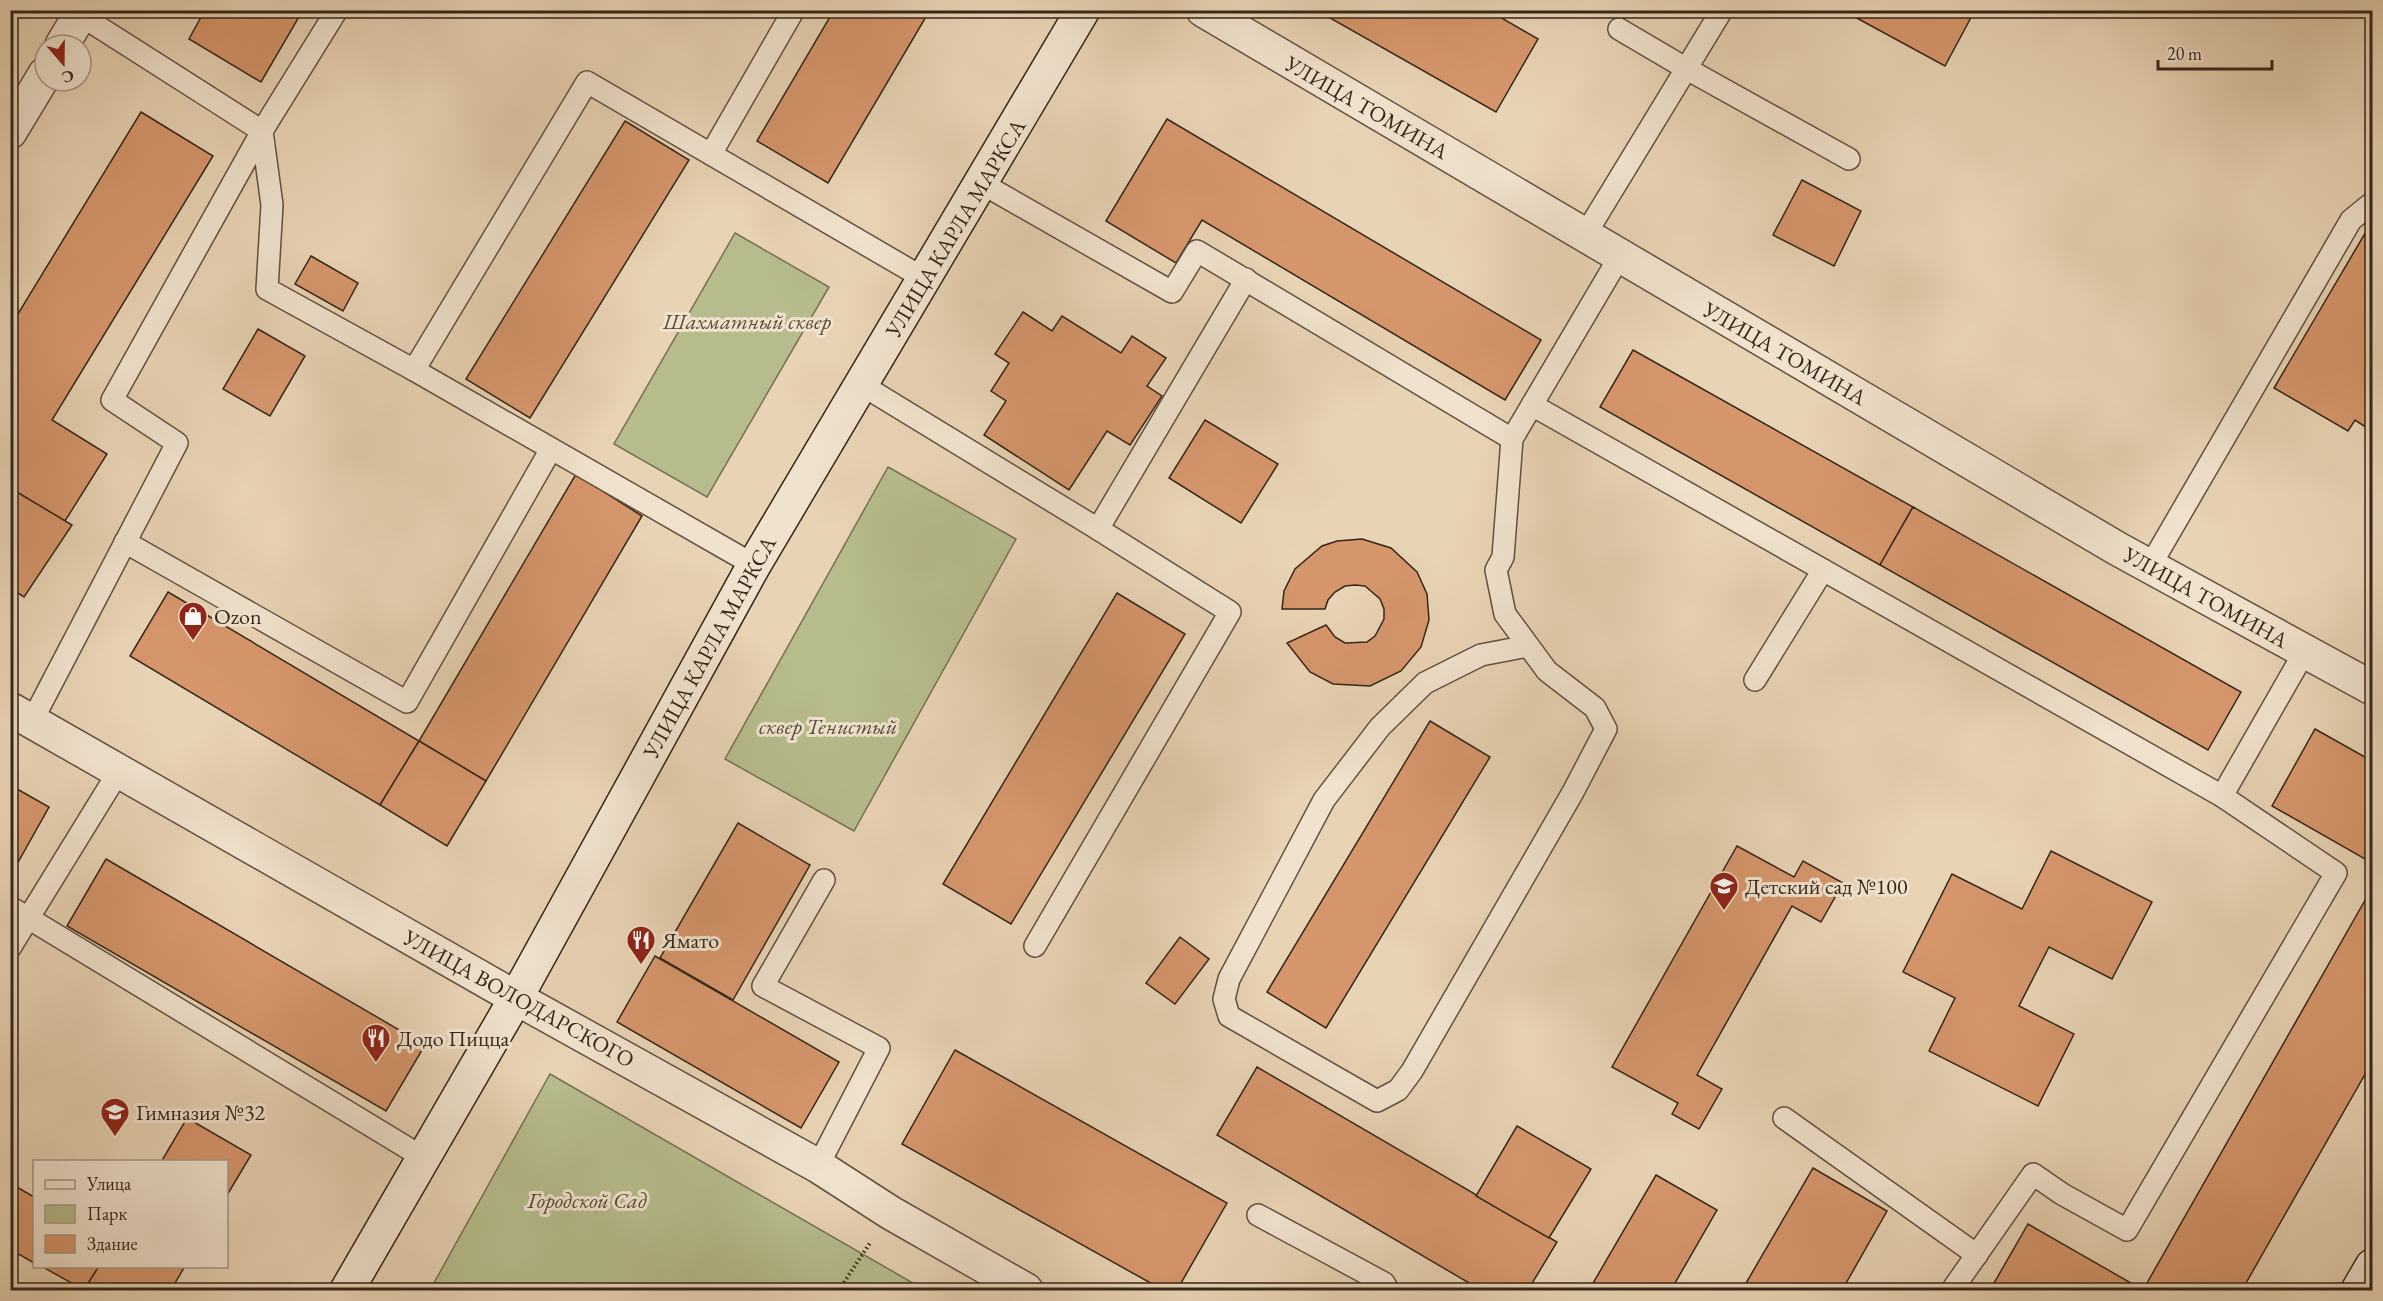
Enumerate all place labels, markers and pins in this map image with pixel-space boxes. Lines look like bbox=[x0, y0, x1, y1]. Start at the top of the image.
shop icon: Ozon bbox=[177, 600, 209, 642]
place label: Ozon bbox=[214, 602, 262, 631]
school or university icon: Детский сад №100 bbox=[1708, 870, 1740, 912]
place label: Детский сад №100 bbox=[1745, 872, 1908, 901]
restaurant icon: Ямато bbox=[625, 924, 657, 966]
place label: Ямато bbox=[661, 926, 719, 955]
restaurant icon: Додо Пицца bbox=[360, 1022, 392, 1064]
place label: Додо Пицца bbox=[397, 1024, 510, 1053]
school or university icon: Гимназия №32 bbox=[99, 1096, 131, 1138]
place label: Гимназия №32 bbox=[136, 1098, 265, 1127]

